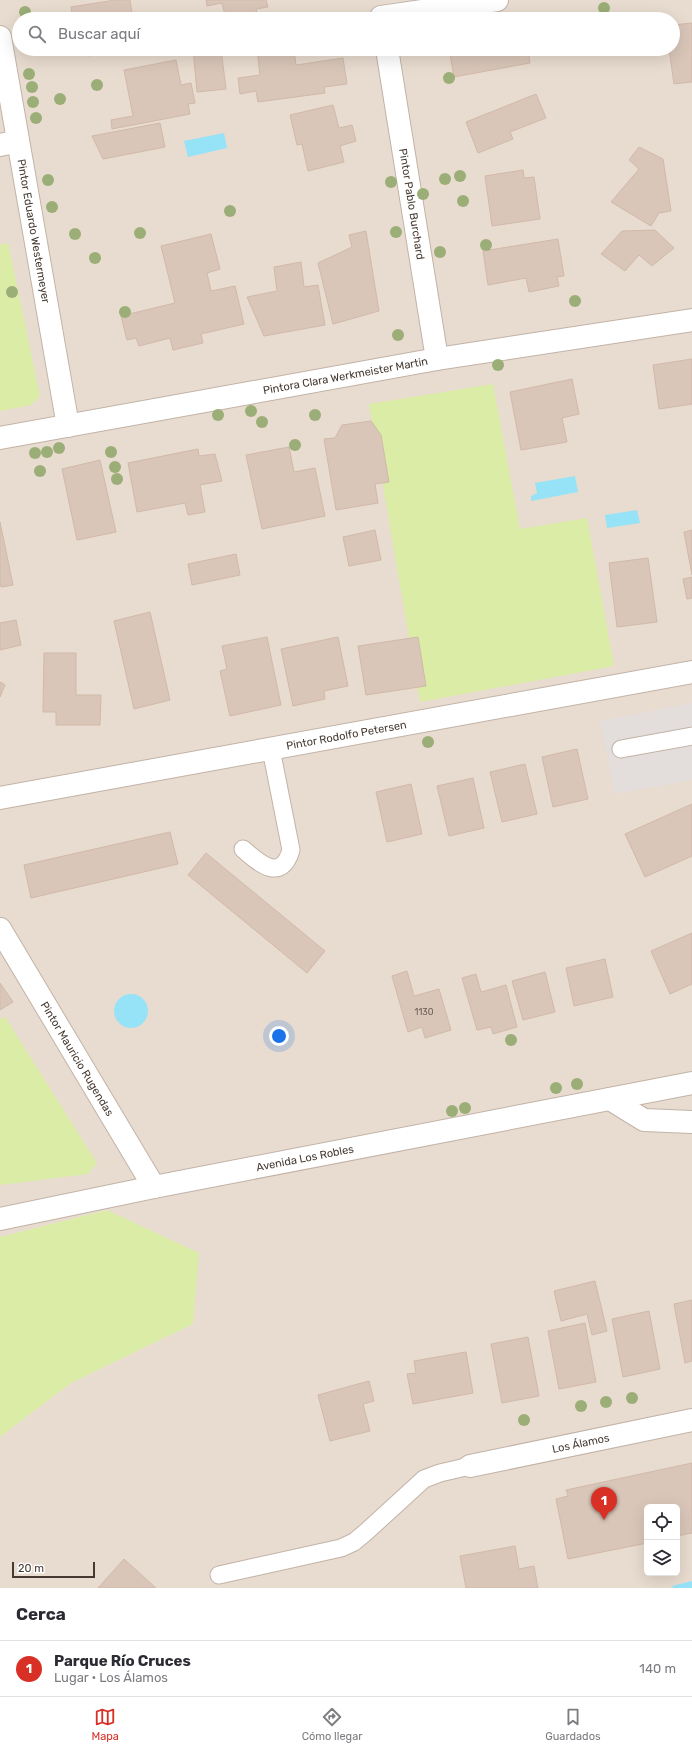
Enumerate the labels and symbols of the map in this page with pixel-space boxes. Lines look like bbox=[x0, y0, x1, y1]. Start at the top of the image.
street label: Pintor Pablo Burchard bbox=[396, 148, 427, 261]
street label: Pintor Eduardo Westermeyer bbox=[14, 158, 53, 305]
street label: Pintora Clara Werkmeister Martin bbox=[262, 355, 429, 397]
street label: Pintor Rodolfo Petersen bbox=[285, 718, 408, 753]
street label: Pintor Mauricio Rugendas bbox=[38, 999, 116, 1119]
house number: 1130 bbox=[415, 1007, 434, 1017]
your location bbox=[269, 1026, 289, 1046]
street label: Avenida Los Robles bbox=[255, 1142, 355, 1174]
street label: Los Álamos bbox=[551, 1431, 611, 1456]
pin: 1 bbox=[591, 1487, 617, 1520]
scale bar bbox=[12, 1560, 95, 1579]

